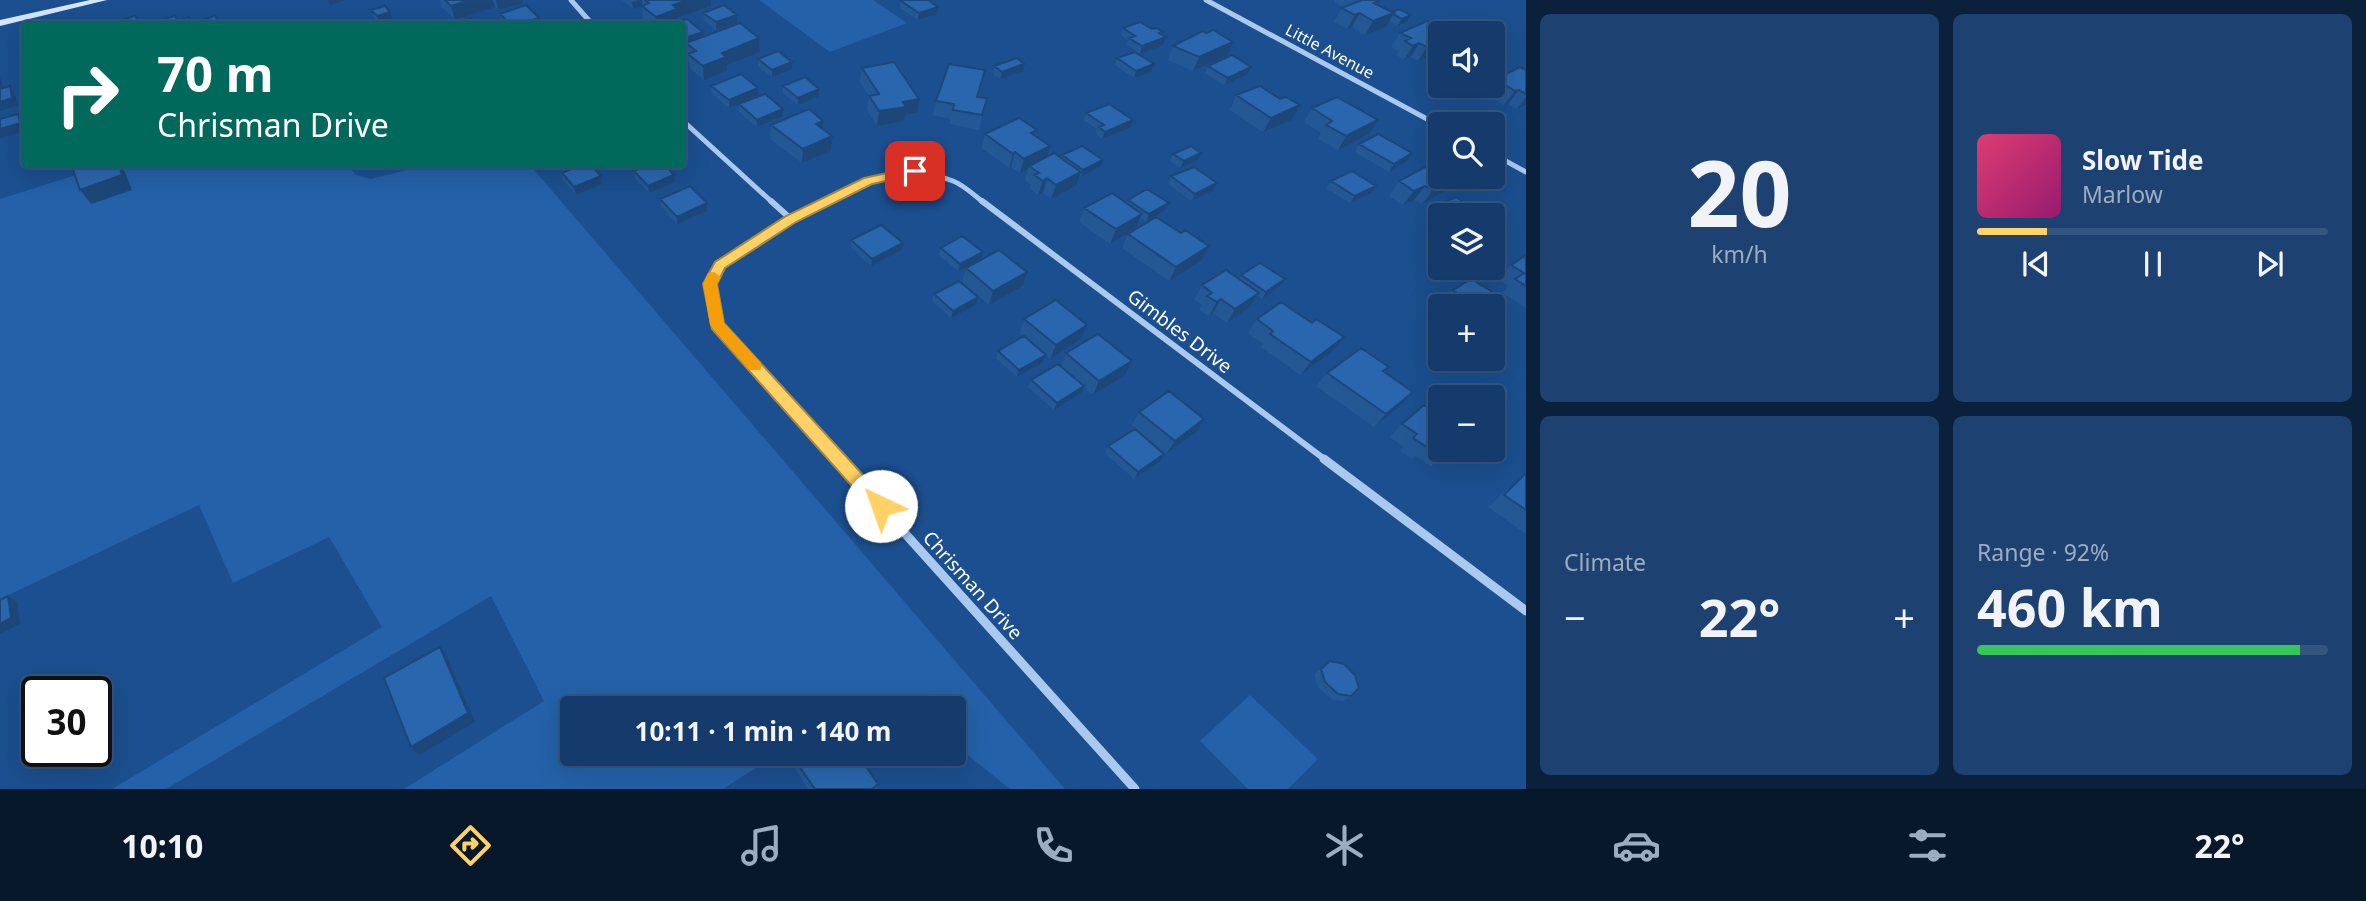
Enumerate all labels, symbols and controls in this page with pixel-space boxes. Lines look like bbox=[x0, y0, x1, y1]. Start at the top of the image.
street label: Little Avenue bbox=[1282, 18, 1378, 84]
map controls bbox=[1428, 21, 1505, 462]
button: sound bbox=[1428, 21, 1505, 98]
text: 70 m bbox=[157, 40, 274, 106]
icon: right bbox=[42, 49, 133, 140]
text: Chrisman Drive bbox=[157, 103, 389, 146]
button: search bbox=[1428, 112, 1505, 189]
text: 20 bbox=[1687, 130, 1792, 254]
pin bbox=[885, 141, 945, 201]
text: Slow Tide bbox=[2082, 142, 2204, 178]
icon: arrive bbox=[896, 152, 934, 190]
text: Marlow bbox=[2082, 178, 2163, 210]
button: layers bbox=[1428, 203, 1505, 280]
text: km/h bbox=[1711, 238, 1768, 270]
icon: previous bbox=[2017, 245, 2055, 283]
icon: pause bbox=[2134, 245, 2172, 283]
icon: next bbox=[2251, 245, 2289, 283]
street label: Gimbles Drive bbox=[1122, 283, 1238, 379]
button: + bbox=[1428, 294, 1505, 371]
button: − bbox=[1428, 385, 1505, 462]
position arrow bbox=[844, 469, 918, 543]
street label: Chrisman Drive bbox=[917, 525, 1029, 645]
text: Range · 92% bbox=[1977, 536, 2109, 568]
text: Climate bbox=[1564, 546, 1646, 578]
text: 460 km bbox=[1977, 571, 2163, 642]
text: 22° bbox=[1699, 581, 1780, 652]
text: − bbox=[1564, 591, 1586, 643]
text: + bbox=[1893, 591, 1915, 643]
speed limit sign: 30 bbox=[21, 676, 112, 767]
text: 10:11 · 1 min · 140 m bbox=[635, 713, 891, 749]
icon: directions bbox=[446, 821, 495, 870]
icon: music bbox=[737, 821, 786, 870]
icon: phone bbox=[1029, 821, 1078, 870]
icon: climate bbox=[1320, 821, 1369, 870]
icon: car bbox=[1612, 821, 1661, 870]
icon: filters bbox=[1903, 821, 1952, 870]
text: 10:10 bbox=[121, 824, 203, 867]
text: 22° bbox=[2195, 824, 2245, 867]

